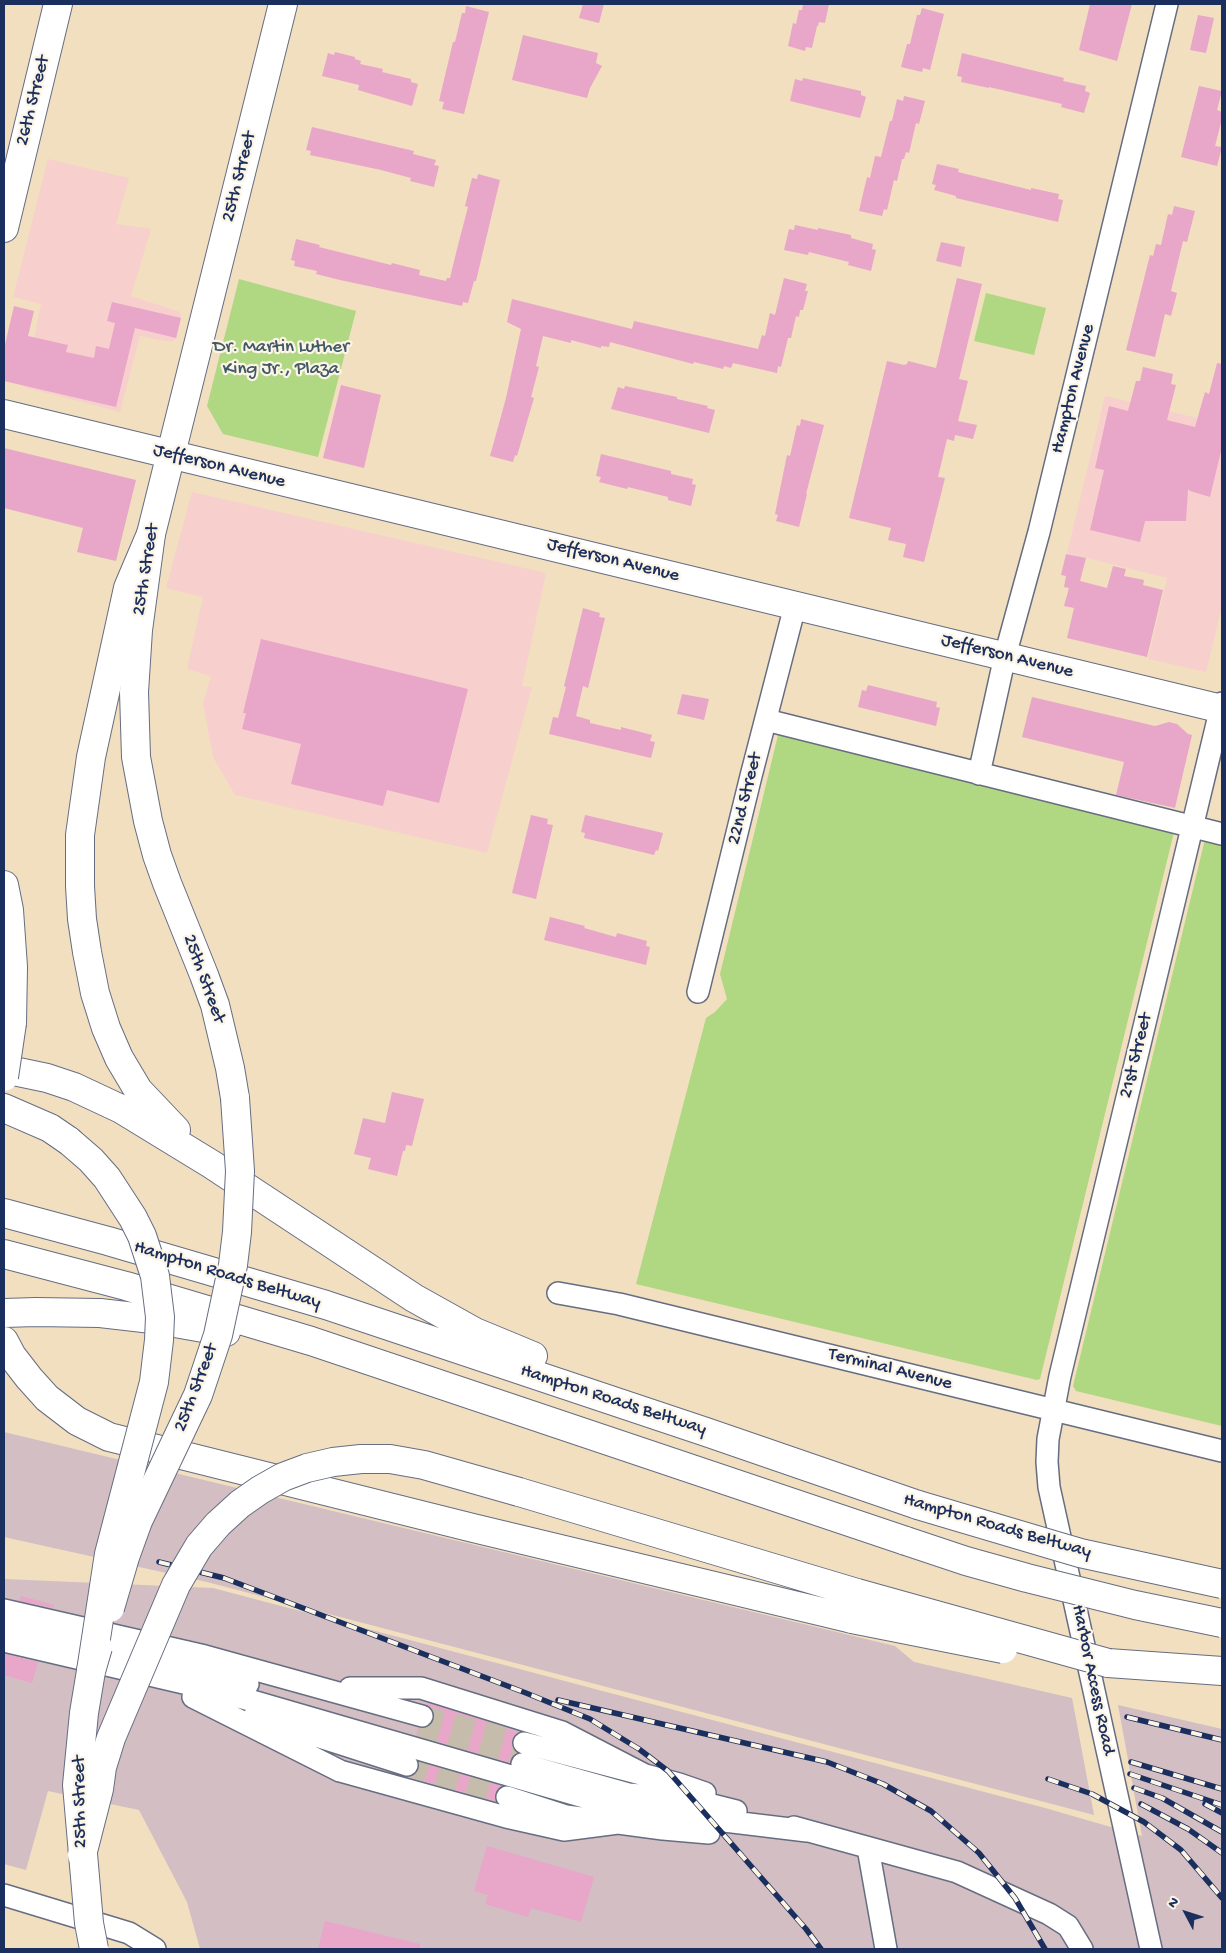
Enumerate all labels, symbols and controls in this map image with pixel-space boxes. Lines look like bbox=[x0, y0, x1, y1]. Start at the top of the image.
street label: 26th Street bbox=[12, 54, 56, 148]
street label: 25th Street bbox=[218, 129, 262, 225]
street label: Hampton Avenue bbox=[1047, 322, 1101, 456]
park label: Dr. Martin Luther King Jr., Plaza bbox=[213, 337, 349, 381]
street label: Jefferson Avenue bbox=[150, 440, 288, 494]
street label: 25th Street bbox=[129, 523, 165, 617]
street label: Jefferson Avenue bbox=[544, 534, 682, 588]
street label: Jefferson Avenue bbox=[938, 630, 1076, 684]
street label: 22nd Street bbox=[724, 751, 768, 847]
street label: 25th Street bbox=[176, 932, 230, 1026]
street label: 21st Street bbox=[1115, 1011, 1159, 1101]
street label: Hampton Roads Beltway bbox=[131, 1237, 323, 1315]
street label: 25th Street bbox=[170, 1341, 224, 1435]
street label: Terminal Avenue bbox=[826, 1344, 954, 1396]
street label: Hampton Roads Beltway bbox=[517, 1360, 709, 1442]
street label: Hampton Roads Beltway bbox=[900, 1489, 1094, 1565]
street label: Harbor Access Road bbox=[1065, 1603, 1119, 1757]
street label: 25th Street bbox=[69, 1756, 93, 1848]
north arrow bbox=[1161, 1888, 1211, 1938]
text: N bbox=[1165, 1894, 1184, 1912]

